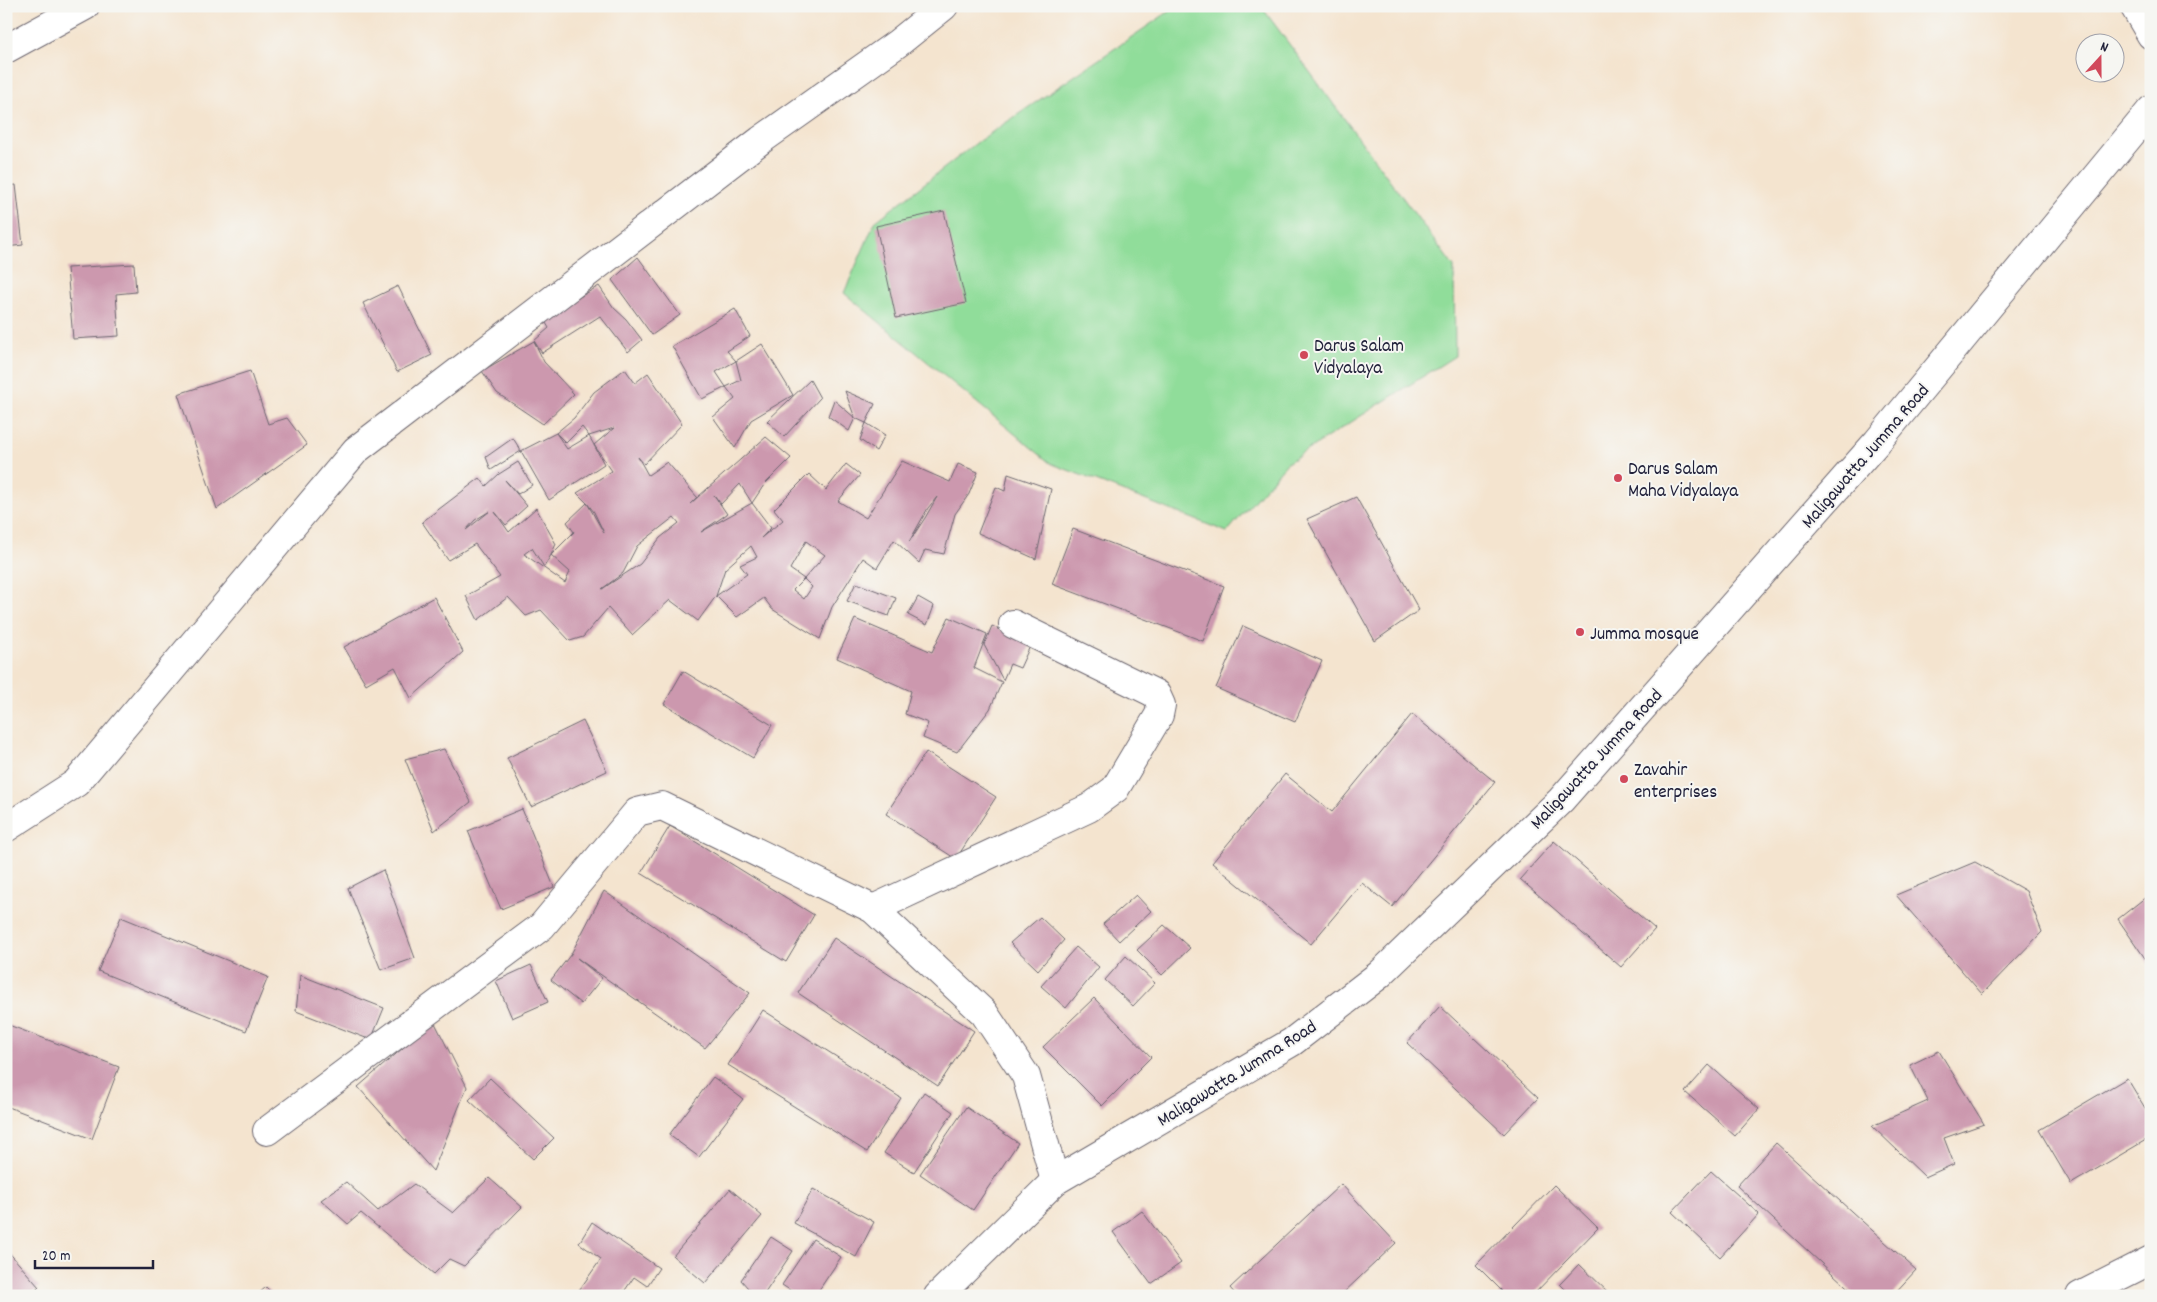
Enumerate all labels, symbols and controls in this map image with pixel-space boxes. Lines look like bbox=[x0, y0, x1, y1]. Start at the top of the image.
north arrow bbox=[2074, 32, 2124, 82]
text: N bbox=[2097, 37, 2111, 58]
place label: Darus Salam Vidyalaya bbox=[1314, 334, 1404, 383]
marker: Darus Salam Vidyalaya bbox=[1298, 349, 1310, 361]
street label: Maligawatta Jumma Road bbox=[1796, 379, 1937, 535]
place label: Darus Salam Maha Vidyalaya bbox=[1628, 457, 1739, 506]
marker: Darus Salam Maha Vidyalaya bbox=[1612, 472, 1624, 484]
place label: Jumma mosque bbox=[1590, 622, 1699, 649]
marker: Jumma mosque bbox=[1574, 626, 1586, 638]
street label: Maligawatta Jumma Road bbox=[1525, 684, 1670, 837]
place label: Zavahir enterprises bbox=[1634, 758, 1717, 807]
marker: Zavahir enterprises bbox=[1618, 773, 1630, 785]
street label: Maligawatta Jumma Road bbox=[1153, 1015, 1323, 1135]
scale bar bbox=[35, 1237, 152, 1269]
text: 20 m bbox=[42, 1246, 70, 1268]

